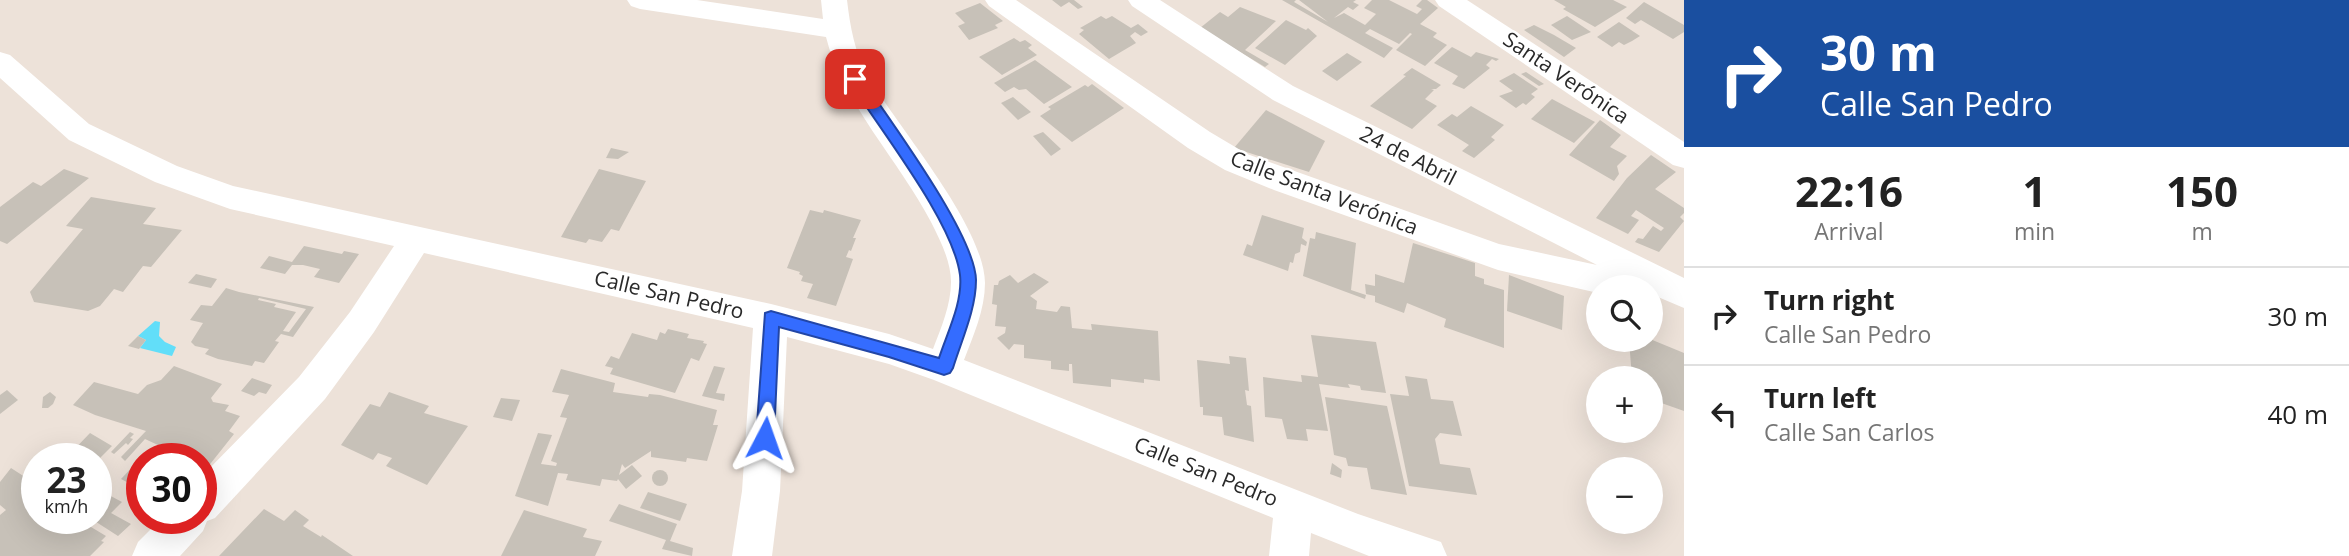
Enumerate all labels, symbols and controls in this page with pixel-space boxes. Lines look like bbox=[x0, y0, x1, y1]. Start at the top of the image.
text: 30 m bbox=[1820, 19, 1937, 85]
street label: Santa Verónica bbox=[1498, 25, 1635, 130]
icon: right bbox=[1705, 28, 1796, 119]
pin bbox=[825, 49, 885, 109]
icon: arrive bbox=[836, 60, 874, 98]
text: Calle San Pedro bbox=[1820, 82, 2053, 125]
street label: 24 de Abril bbox=[1355, 119, 1462, 191]
street label: Calle Santa Verónica bbox=[1227, 143, 1422, 241]
text: 22:16 bbox=[1795, 162, 1903, 219]
text: 1 bbox=[2022, 162, 2047, 219]
text: 150 bbox=[2166, 162, 2238, 219]
text: Arrival bbox=[1814, 215, 1884, 247]
text: min bbox=[2014, 215, 2055, 247]
text: m bbox=[2191, 215, 2213, 247]
street label: Calle San Pedro bbox=[592, 263, 747, 325]
map controls bbox=[1586, 275, 1663, 534]
button: search bbox=[1586, 275, 1663, 352]
text: Turn right bbox=[1764, 282, 1895, 318]
icon: right bbox=[1705, 297, 1743, 335]
text: 30 m bbox=[2267, 298, 2328, 334]
text: Calle San Pedro bbox=[1764, 318, 1931, 350]
button: + bbox=[1586, 366, 1663, 443]
text: Turn left bbox=[1764, 380, 1876, 416]
icon: left bbox=[1705, 395, 1743, 433]
text: 40 m bbox=[2267, 396, 2328, 432]
position arrow bbox=[728, 401, 802, 475]
text: Calle San Carlos bbox=[1764, 416, 1935, 448]
street label: Calle San Pedro bbox=[1130, 429, 1282, 513]
speed limit sign: 30 bbox=[126, 443, 217, 534]
text: 23 bbox=[46, 456, 87, 503]
button: − bbox=[1586, 457, 1663, 534]
text: km/h bbox=[45, 494, 88, 518]

